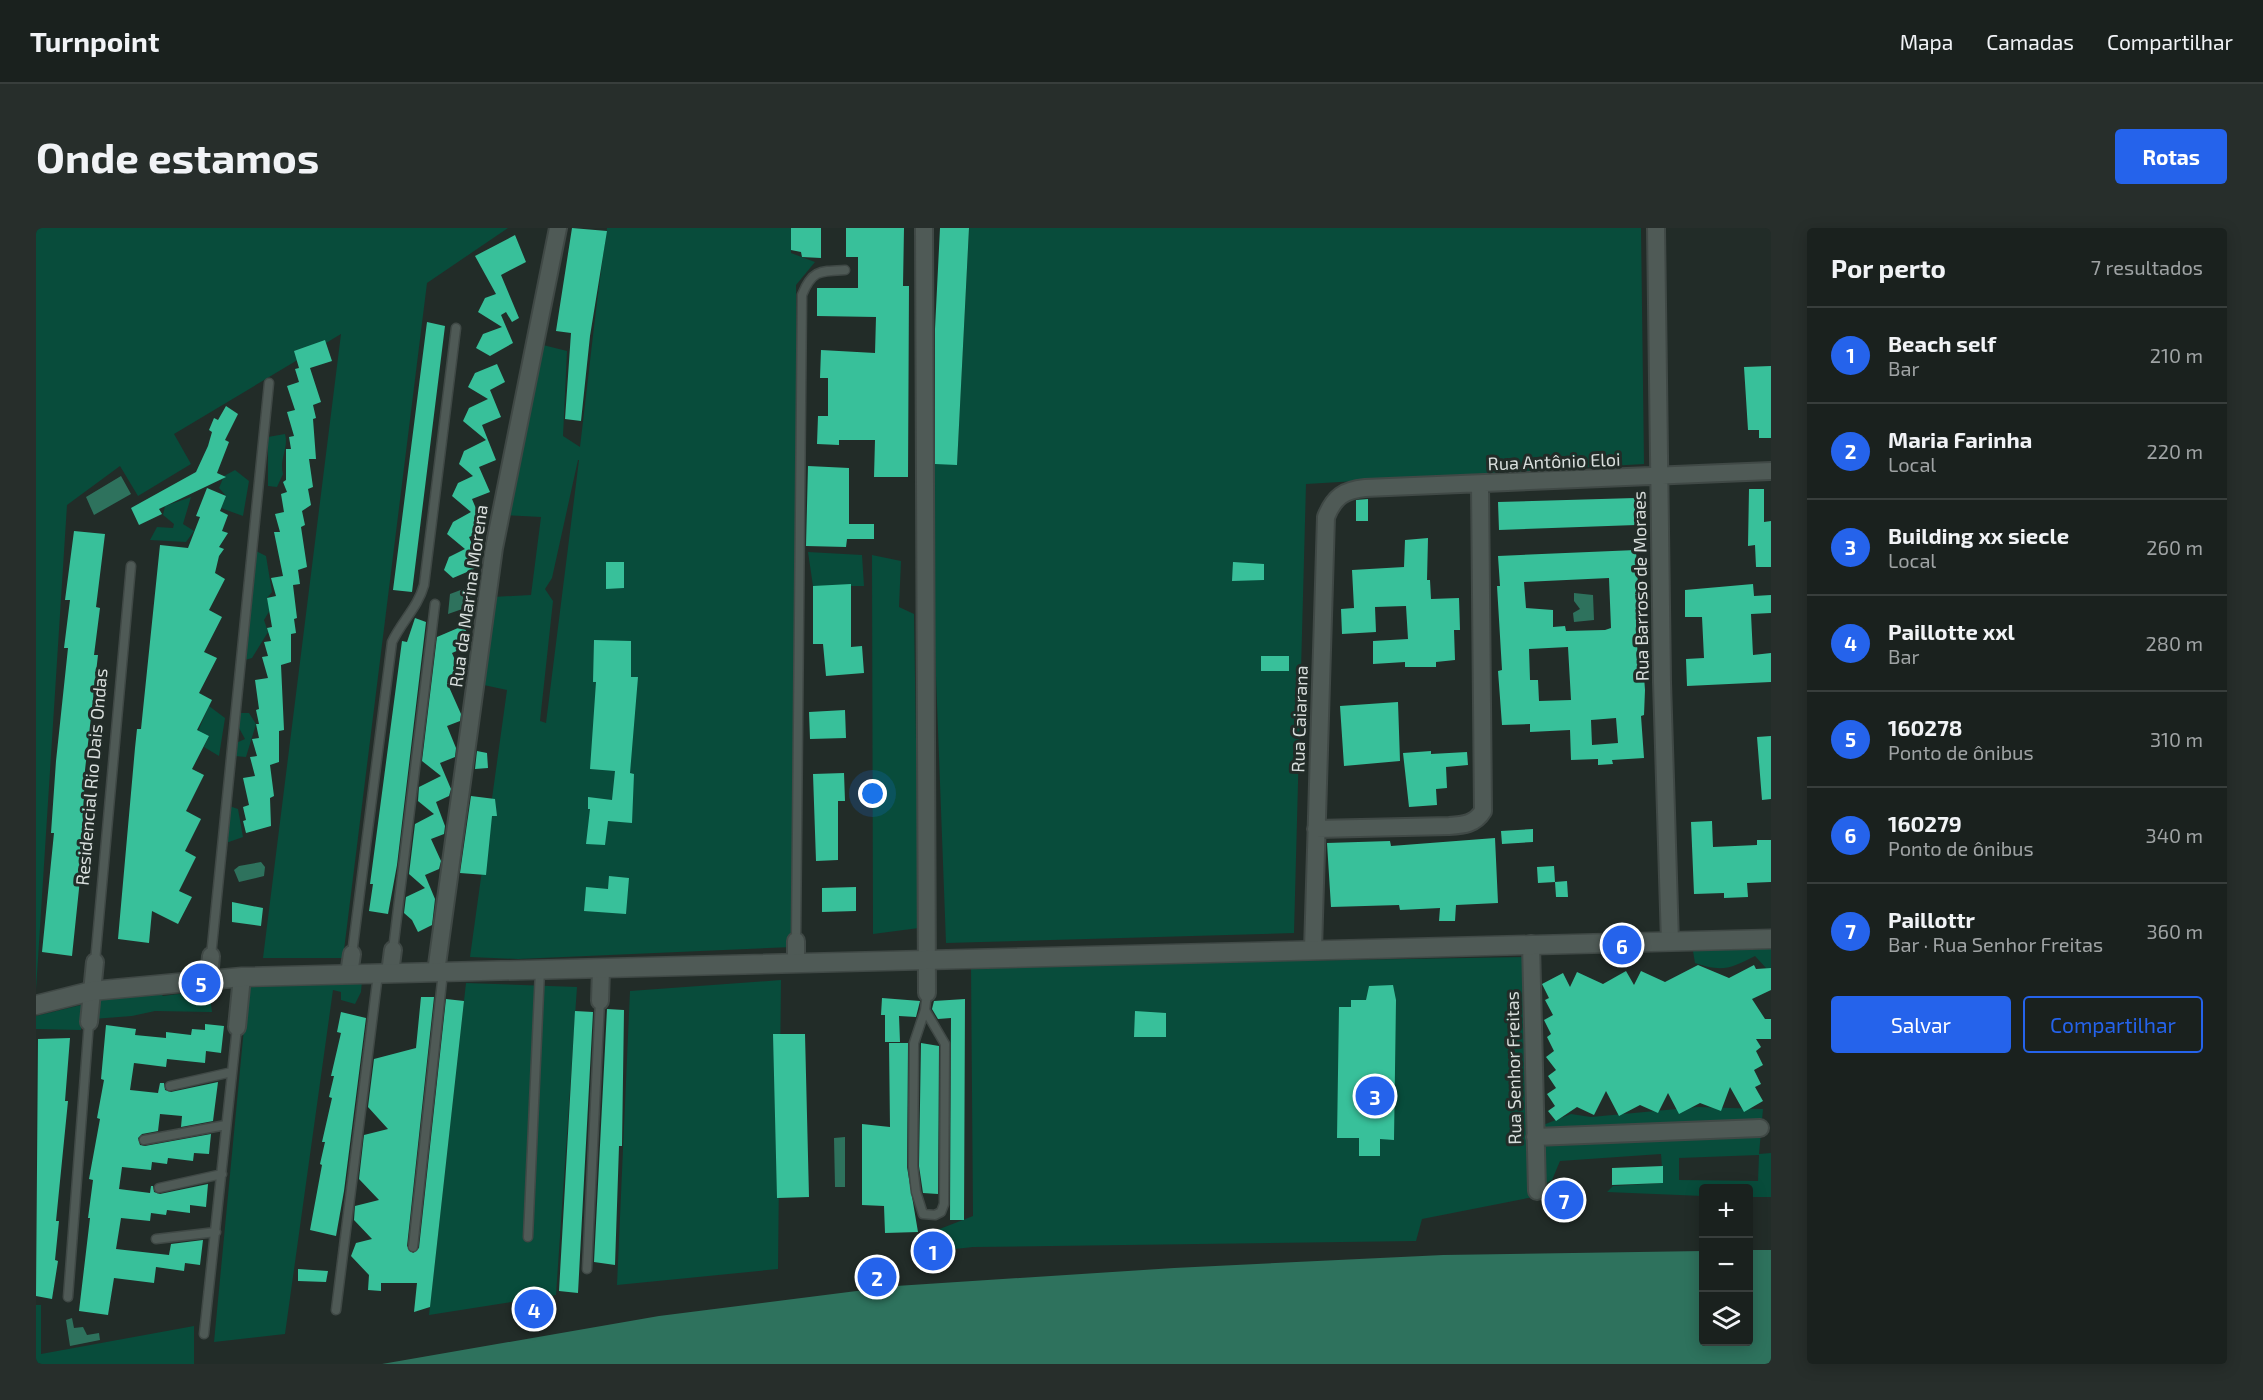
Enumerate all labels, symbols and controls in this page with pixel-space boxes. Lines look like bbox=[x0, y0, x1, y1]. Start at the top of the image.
text: Turnpoint bbox=[30, 24, 159, 58]
text: Mapa bbox=[1900, 29, 1953, 54]
text: Camadas bbox=[1986, 29, 2074, 54]
text: Compartilhar bbox=[2107, 29, 2233, 54]
button: Rotas bbox=[2115, 129, 2227, 184]
text: Onde estamos bbox=[36, 131, 319, 181]
text: Por perto bbox=[1831, 252, 1946, 283]
text: 7 resultados bbox=[2091, 255, 2203, 279]
text: Beach self bbox=[1888, 330, 1996, 356]
text: 1 bbox=[1846, 343, 1855, 367]
text: 210 m bbox=[2150, 343, 2203, 367]
text: Bar bbox=[1888, 356, 1919, 380]
text: Maria Farinha bbox=[1888, 426, 2032, 452]
text: 2 bbox=[1845, 439, 1856, 463]
text: 220 m bbox=[2146, 439, 2203, 463]
street label: Rua Antônio Eloi bbox=[1487, 448, 1621, 474]
text: Local bbox=[1888, 452, 1936, 476]
street label: Rua Barroso de Moraes bbox=[1627, 491, 1653, 681]
street label: Rua da Marina Morena bbox=[444, 503, 492, 689]
text: Building xx siecle bbox=[1888, 522, 2069, 548]
text: 3 bbox=[1845, 535, 1856, 559]
text: 260 m bbox=[2146, 535, 2203, 559]
text: Local bbox=[1888, 548, 1936, 572]
text: Paillotte xxl bbox=[1888, 618, 2015, 644]
text: 4 bbox=[1844, 631, 1857, 655]
text: 280 m bbox=[2146, 631, 2203, 655]
text: Bar bbox=[1888, 644, 1919, 668]
street label: Rua Caiarana bbox=[1286, 665, 1312, 773]
street label: Residencial Rio Dais Ondas bbox=[71, 667, 111, 886]
text: 160278 bbox=[1888, 714, 1962, 740]
text: 5 bbox=[1845, 727, 1856, 751]
text: 310 m bbox=[2150, 727, 2203, 751]
text: Ponto de ônibus bbox=[1888, 740, 2034, 764]
your location bbox=[858, 779, 887, 808]
text: 160279 bbox=[1888, 810, 1962, 836]
text: 6 bbox=[1845, 823, 1856, 847]
text: 340 m bbox=[2146, 823, 2203, 847]
text: Ponto de ônibus bbox=[1888, 836, 2034, 860]
text: Paillottr bbox=[1888, 906, 1975, 932]
text: 7 bbox=[1845, 919, 1856, 943]
text: 360 m bbox=[2146, 919, 2203, 943]
pin: 6 bbox=[1602, 922, 1642, 968]
text: Bar · Rua Senhor Freitas bbox=[1888, 932, 2103, 956]
pin: 5 bbox=[182, 960, 220, 1005]
street label: Rua Senhor Freitas bbox=[1501, 991, 1525, 1145]
button: Salvar bbox=[1831, 996, 2011, 1053]
button: Compartilhar bbox=[2023, 996, 2203, 1053]
pin: 3 bbox=[1356, 1074, 1394, 1118]
pin: 7 bbox=[1544, 1178, 1583, 1222]
map controls bbox=[1699, 1184, 1753, 1346]
button: + bbox=[1699, 1184, 1753, 1238]
pin: 1 bbox=[914, 1228, 952, 1274]
button: − bbox=[1699, 1238, 1753, 1292]
pin: 2 bbox=[858, 1254, 896, 1300]
pin: 4 bbox=[514, 1286, 554, 1332]
button: layers bbox=[1699, 1292, 1753, 1346]

